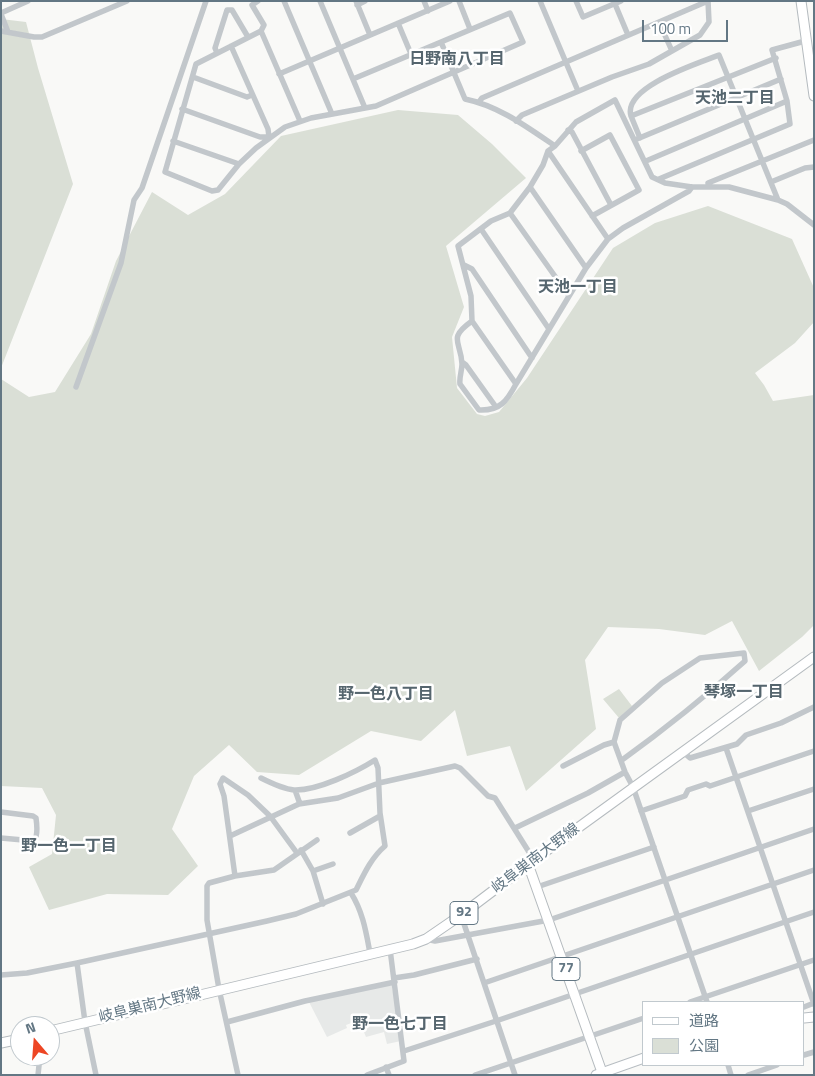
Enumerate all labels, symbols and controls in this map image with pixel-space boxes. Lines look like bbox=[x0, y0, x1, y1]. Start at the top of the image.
scale bar bbox=[645, 10, 731, 42]
text: 100 m bbox=[650, 17, 691, 40]
district label: 日野南八丁目 bbox=[409, 50, 505, 70]
district label: 天池二丁目 bbox=[695, 89, 775, 109]
district label: 天池一丁目 bbox=[538, 278, 618, 298]
district label: 琴塚一丁目 bbox=[704, 683, 784, 703]
district label: 野一色八丁目 bbox=[338, 685, 434, 705]
street label: 岐阜巣南大野線 bbox=[489, 820, 583, 898]
district label: 野一色一丁目 bbox=[21, 837, 117, 857]
road number: 92 bbox=[450, 901, 478, 924]
road number: 77 bbox=[552, 958, 580, 981]
street label: 岐阜巣南大野線 bbox=[97, 985, 203, 1027]
legend bbox=[642, 1001, 805, 1066]
text: 道路 bbox=[689, 1009, 719, 1032]
district label: 野一色七丁目 bbox=[352, 1015, 448, 1035]
north arrow bbox=[10, 1016, 60, 1066]
text: N bbox=[23, 1016, 38, 1039]
text: 公園 bbox=[689, 1034, 719, 1057]

